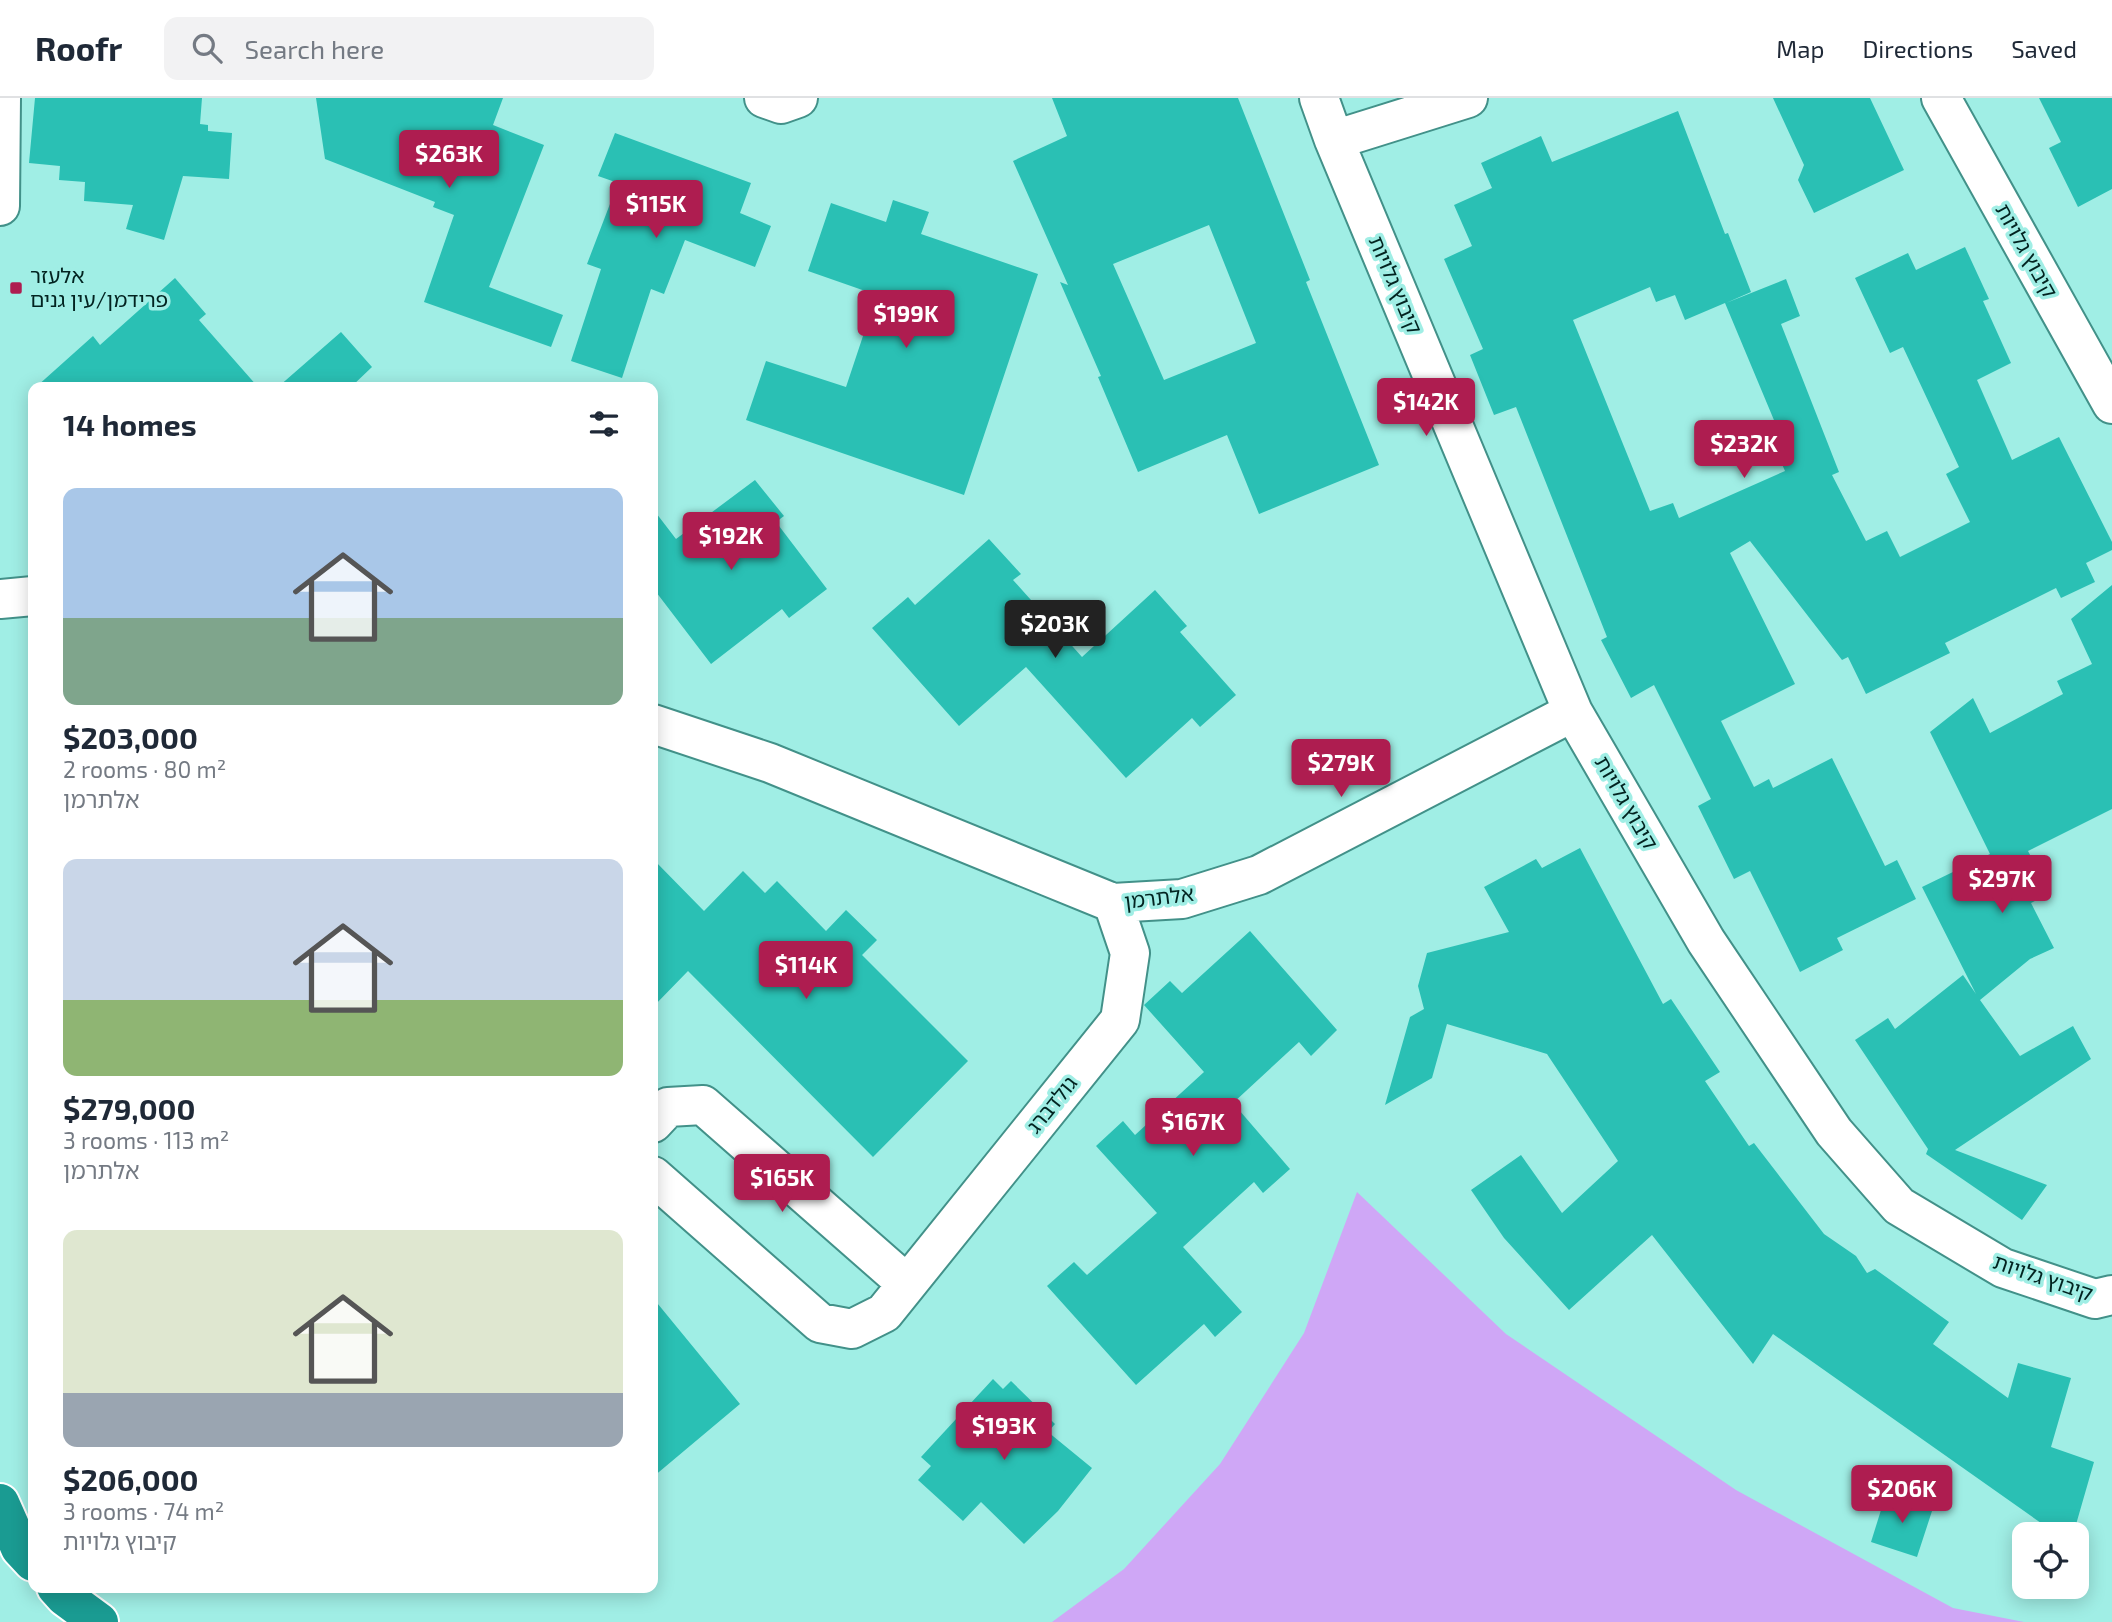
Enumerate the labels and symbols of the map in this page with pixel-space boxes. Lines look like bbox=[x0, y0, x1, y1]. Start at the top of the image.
pin: $263K bbox=[400, 130, 498, 190]
pin: $115K bbox=[607, 180, 705, 240]
street label: קיבוץ גלויות bbox=[1991, 199, 2063, 302]
street label: קיבוץ גלויות bbox=[1365, 232, 1428, 337]
place label: אלעזר פרידמן/עין גנים bbox=[30, 262, 168, 311]
marker: אלעזר פרידמן/עין גנים bbox=[8, 280, 24, 296]
pin: $199K bbox=[857, 290, 955, 350]
pin: $142K bbox=[1377, 378, 1475, 438]
pin: $232K bbox=[1695, 420, 1793, 480]
pin: $192K bbox=[682, 512, 780, 572]
pin: $203K bbox=[1006, 601, 1104, 660]
pin: $279K bbox=[1292, 740, 1390, 799]
street label: קיבוץ גלויות bbox=[1591, 751, 1664, 853]
pin: $297K bbox=[1953, 856, 2051, 915]
street label: אלתרמן bbox=[1123, 880, 1195, 913]
pin: $114K bbox=[757, 942, 855, 1001]
street label: גולדברג bbox=[1020, 1070, 1081, 1138]
pin: $167K bbox=[1144, 1098, 1242, 1158]
pin: $165K bbox=[733, 1154, 831, 1214]
street label: קיבוץ גלויות bbox=[1990, 1248, 2097, 1305]
pin: $193K bbox=[955, 1402, 1053, 1462]
pin: $206K bbox=[1853, 1466, 1951, 1525]

